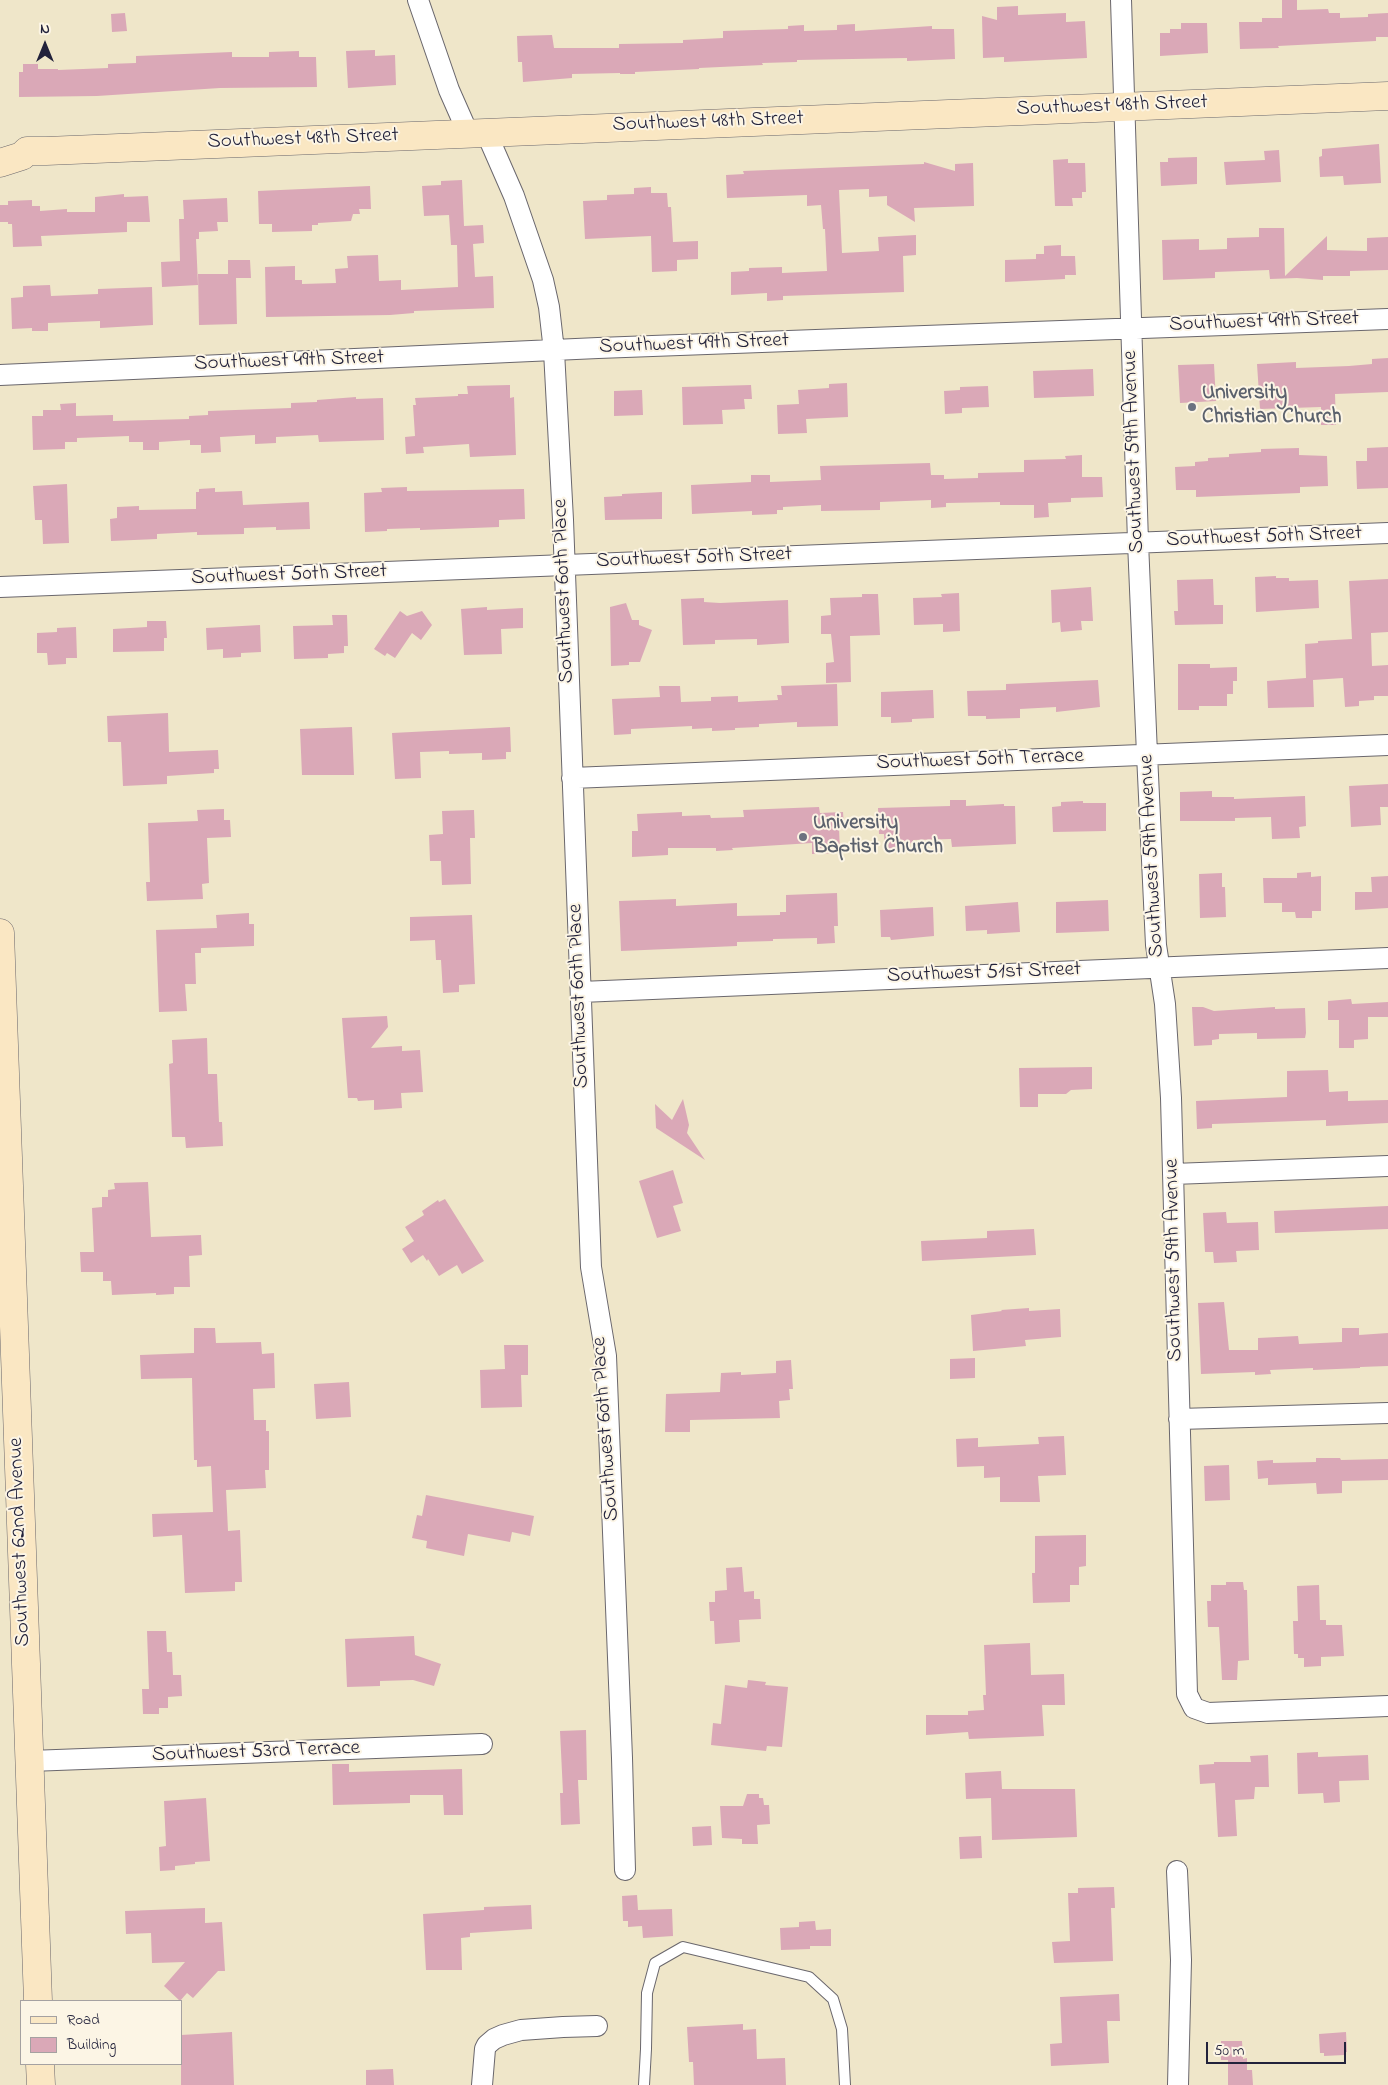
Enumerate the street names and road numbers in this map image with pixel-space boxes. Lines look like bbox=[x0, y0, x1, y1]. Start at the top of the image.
street label: Southwest 48th Street bbox=[1016, 91, 1208, 123]
street label: Southwest 48th Street bbox=[612, 107, 804, 139]
street label: Southwest 48th Street bbox=[207, 124, 399, 156]
street label: Southwest 49th Street bbox=[1169, 307, 1359, 339]
street label: Southwest 49th Street bbox=[599, 329, 789, 361]
street label: Southwest 49th Street bbox=[194, 346, 384, 378]
street label: Southwest 59th Avenue bbox=[1119, 350, 1151, 554]
street label: Southwest 60th Place bbox=[549, 498, 581, 684]
street label: Southwest 50th Street bbox=[1166, 522, 1362, 554]
street label: Southwest 50th Street bbox=[596, 543, 792, 575]
street label: Southwest 50th Street bbox=[191, 560, 387, 592]
street label: Southwest 50th Terrace bbox=[876, 745, 1084, 777]
street label: Southwest 59th Avenue bbox=[1135, 754, 1171, 958]
street label: Southwest 60th Place bbox=[564, 903, 596, 1089]
street label: Southwest 51st Street bbox=[887, 958, 1081, 990]
street label: Southwest 59th Avenue bbox=[1161, 1158, 1189, 1362]
street label: Southwest 60th Place bbox=[588, 1336, 626, 1522]
street label: Southwest 62nd Avenue bbox=[5, 1437, 37, 1647]
street label: Southwest 53rd Terrace bbox=[151, 1737, 361, 1769]

